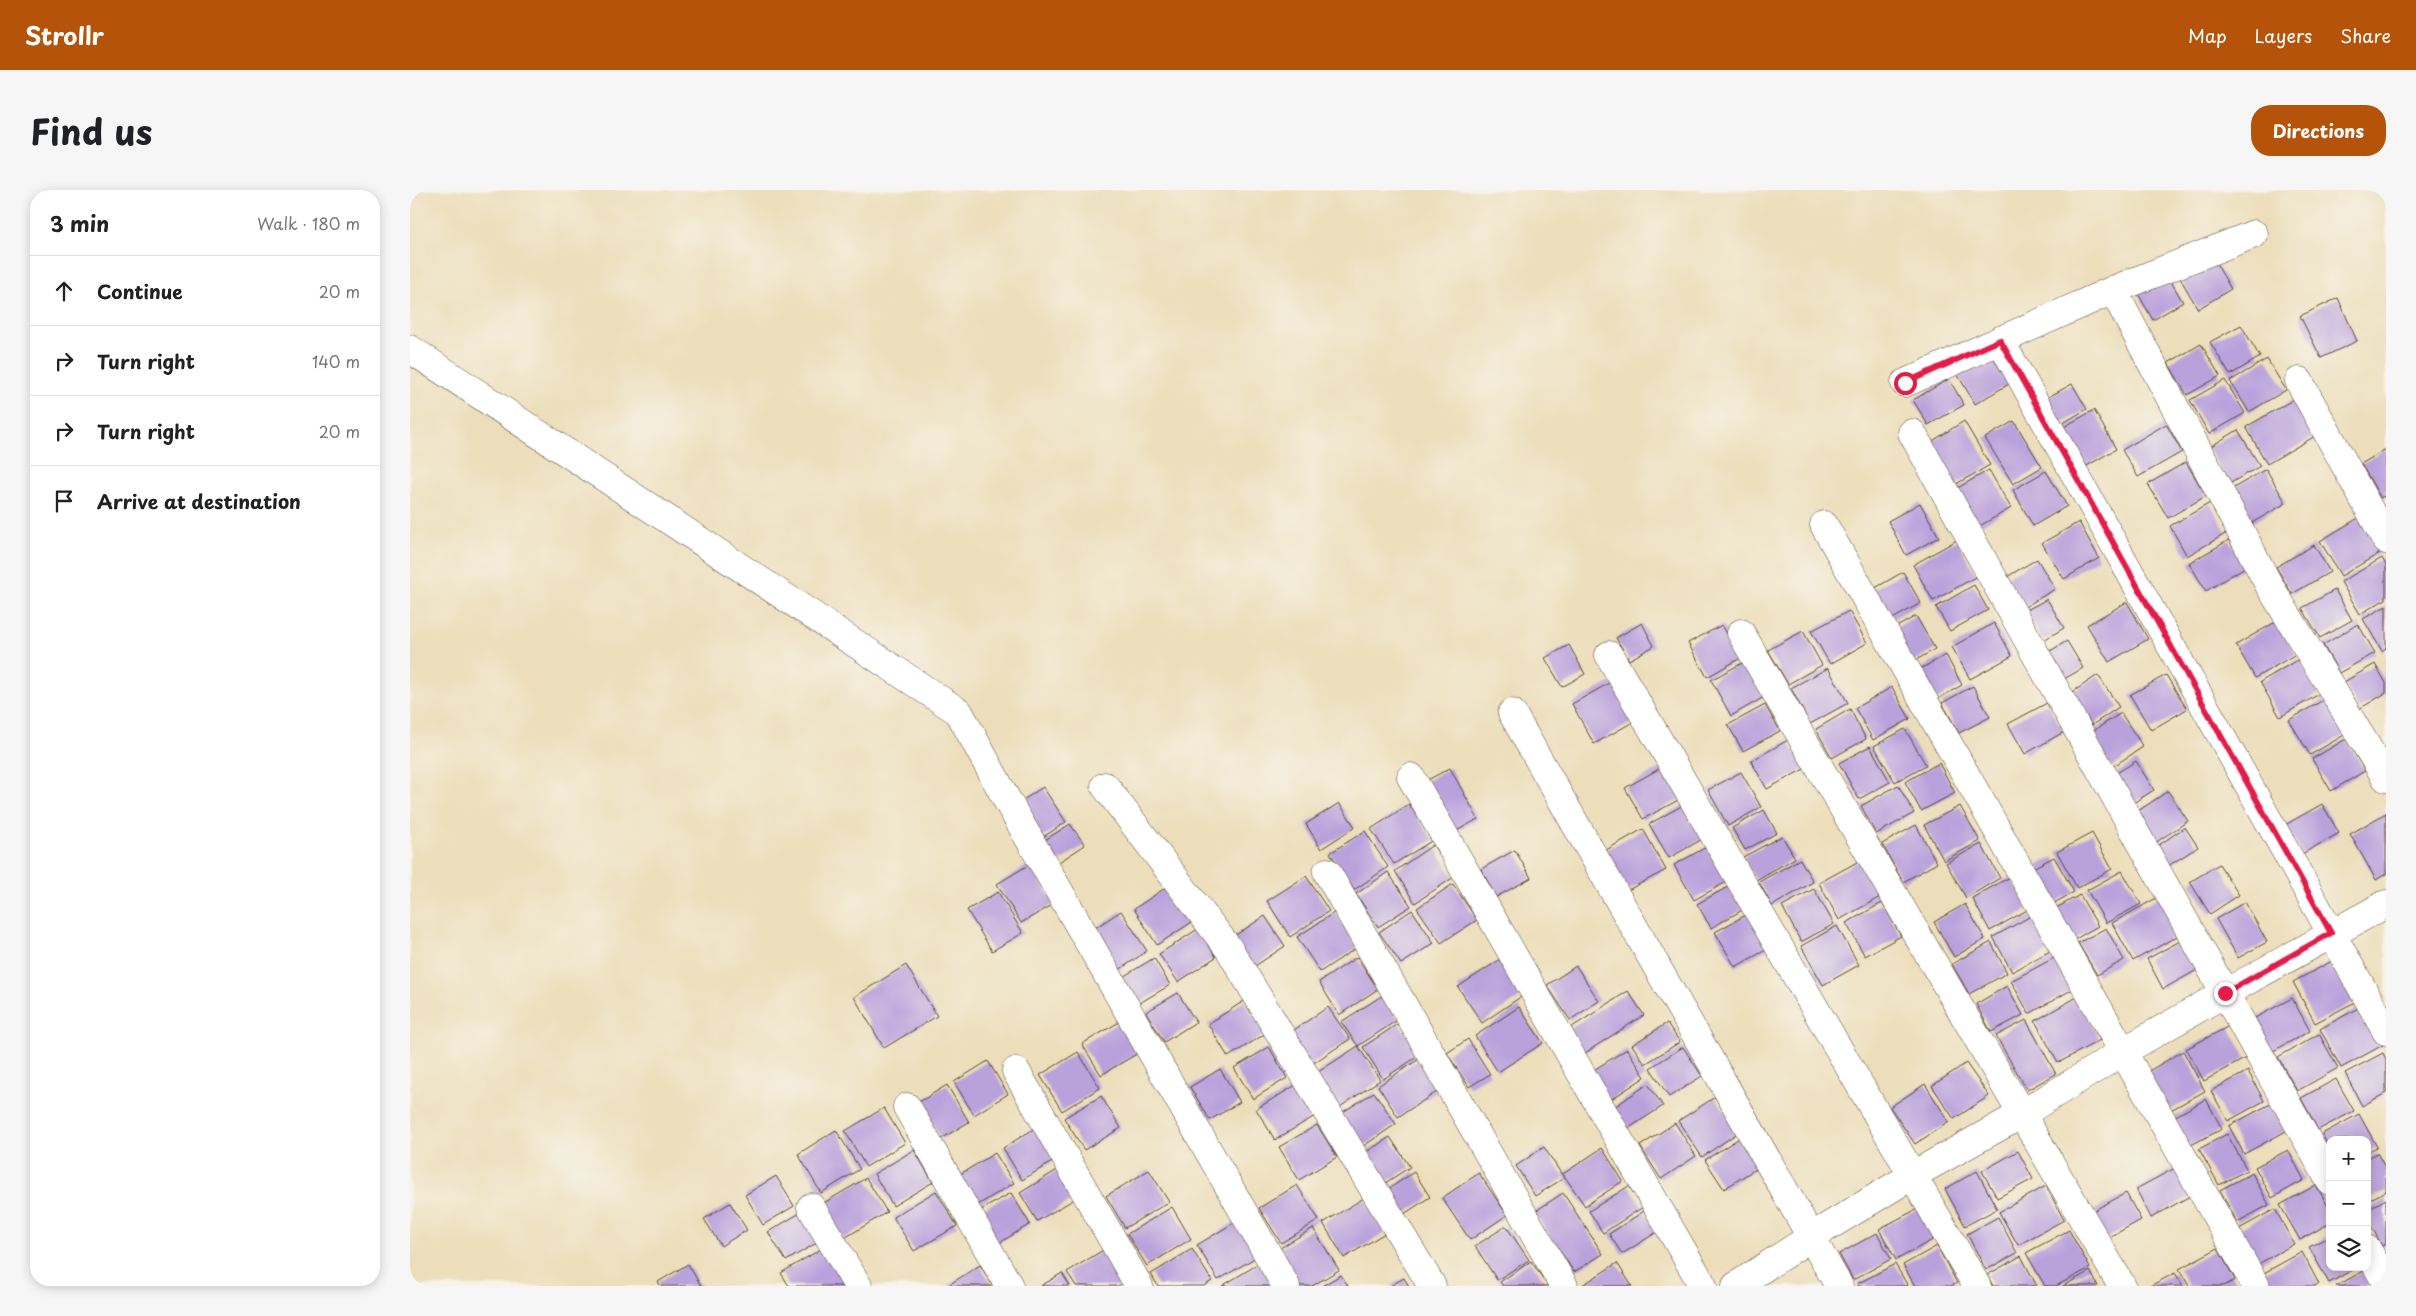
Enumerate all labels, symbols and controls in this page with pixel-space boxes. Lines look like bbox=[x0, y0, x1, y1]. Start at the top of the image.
text: Strollr bbox=[25, 17, 104, 53]
text: Map bbox=[2188, 22, 2227, 49]
text: Layers bbox=[2255, 22, 2312, 49]
text: Share bbox=[2340, 22, 2391, 49]
text: Find us bbox=[30, 104, 152, 157]
button: Directions bbox=[2251, 105, 2386, 156]
text: 3 min bbox=[50, 207, 109, 239]
text: Walk · 180 m bbox=[257, 211, 360, 235]
icon: ahead bbox=[50, 277, 78, 305]
text: Continue bbox=[97, 277, 183, 305]
text: 20 m bbox=[319, 279, 360, 303]
icon: right bbox=[50, 347, 78, 375]
text: Turn right bbox=[97, 347, 195, 375]
text: 140 m bbox=[312, 349, 360, 373]
route start bbox=[1894, 372, 1917, 395]
icon: right bbox=[50, 417, 78, 445]
text: Turn right bbox=[97, 417, 195, 445]
text: 20 m bbox=[319, 419, 360, 443]
icon: arrive bbox=[50, 487, 78, 515]
text: Arrive at destination bbox=[97, 487, 301, 515]
route end bbox=[2214, 982, 2237, 1005]
map controls bbox=[2326, 1136, 2371, 1271]
button: + bbox=[2326, 1136, 2371, 1181]
button: − bbox=[2326, 1181, 2371, 1226]
button: layers bbox=[2326, 1226, 2371, 1271]

